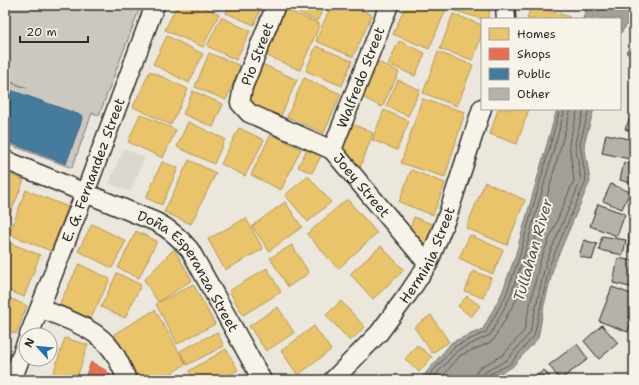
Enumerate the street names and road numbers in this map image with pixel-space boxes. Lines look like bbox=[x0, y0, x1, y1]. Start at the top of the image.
street label: Pio Street bbox=[237, 20, 277, 88]
street label: Walfredo Street bbox=[333, 24, 389, 131]
street label: E. G. Fernandez Street bbox=[57, 95, 129, 245]
street label: Joey Street bbox=[329, 149, 394, 221]
street label: Herminia Street bbox=[395, 205, 459, 307]
street label: Doña Esperanza Street bbox=[135, 206, 243, 335]

